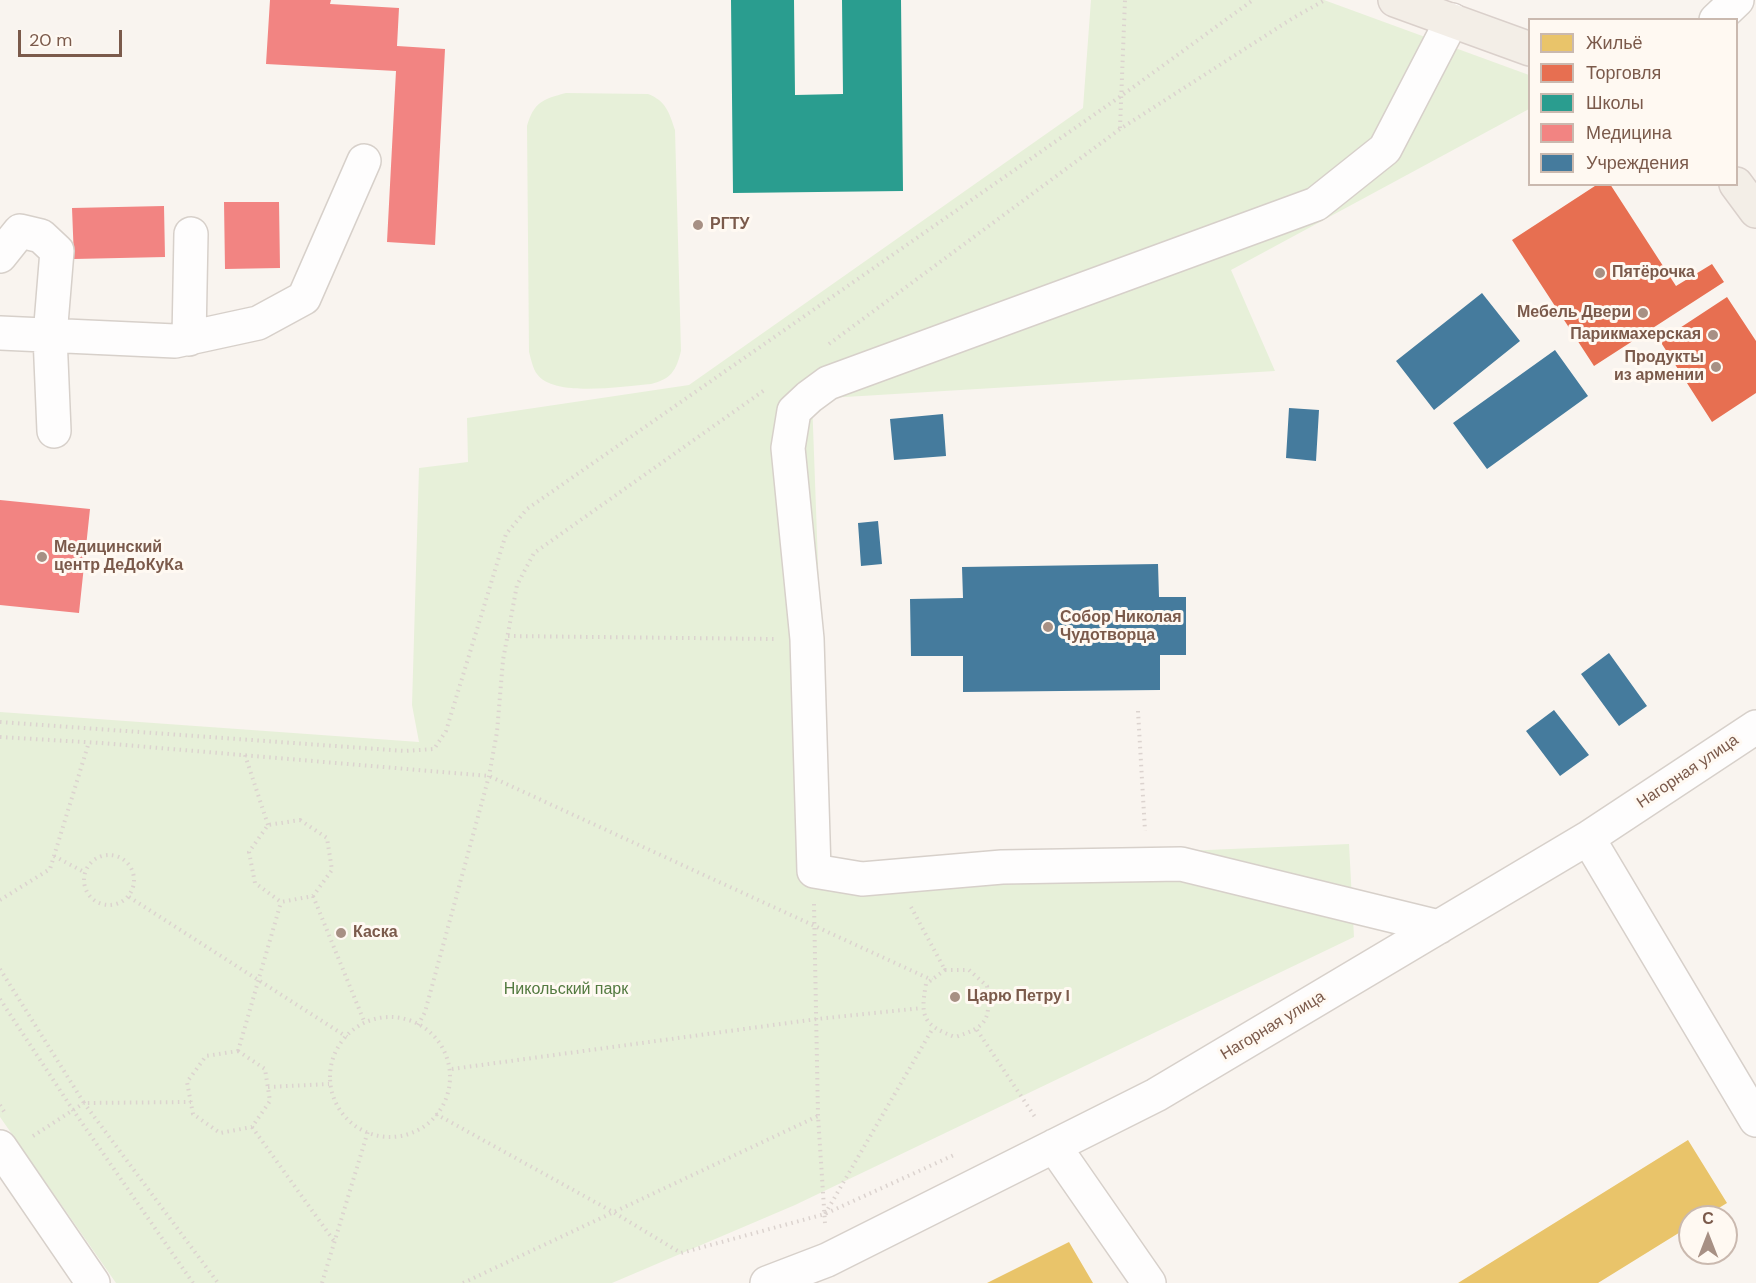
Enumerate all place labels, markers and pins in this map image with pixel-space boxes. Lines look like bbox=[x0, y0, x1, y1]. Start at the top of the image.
place label: РГТУ bbox=[710, 215, 749, 235]
marker: РГТУ bbox=[691, 218, 705, 232]
place label: Пятёрочка bbox=[1612, 263, 1695, 283]
marker: Пятёрочка bbox=[1593, 266, 1607, 280]
place label: Мебель Двери bbox=[1517, 303, 1631, 323]
marker: Мебель Двери bbox=[1636, 306, 1650, 320]
place label: Парикмахерская bbox=[1570, 325, 1701, 345]
marker: Парикмахерская bbox=[1706, 328, 1720, 342]
place label: Продукты из армении bbox=[1614, 348, 1704, 386]
marker: Продукты из армении bbox=[1709, 360, 1723, 374]
place label: Медицинский центр ДеДоКуКа bbox=[54, 538, 183, 576]
marker: Медицинский центр ДеДоКуКа bbox=[35, 550, 49, 564]
place label: Собор Николая Чудотворца bbox=[1060, 608, 1181, 646]
marker: Собор Николая Чудотворца bbox=[1041, 620, 1055, 634]
place label: Каска bbox=[353, 923, 398, 943]
marker: Каска bbox=[334, 926, 348, 940]
place label: Царю Петру I bbox=[967, 987, 1070, 1007]
marker: Царю Петру I bbox=[948, 990, 962, 1004]

